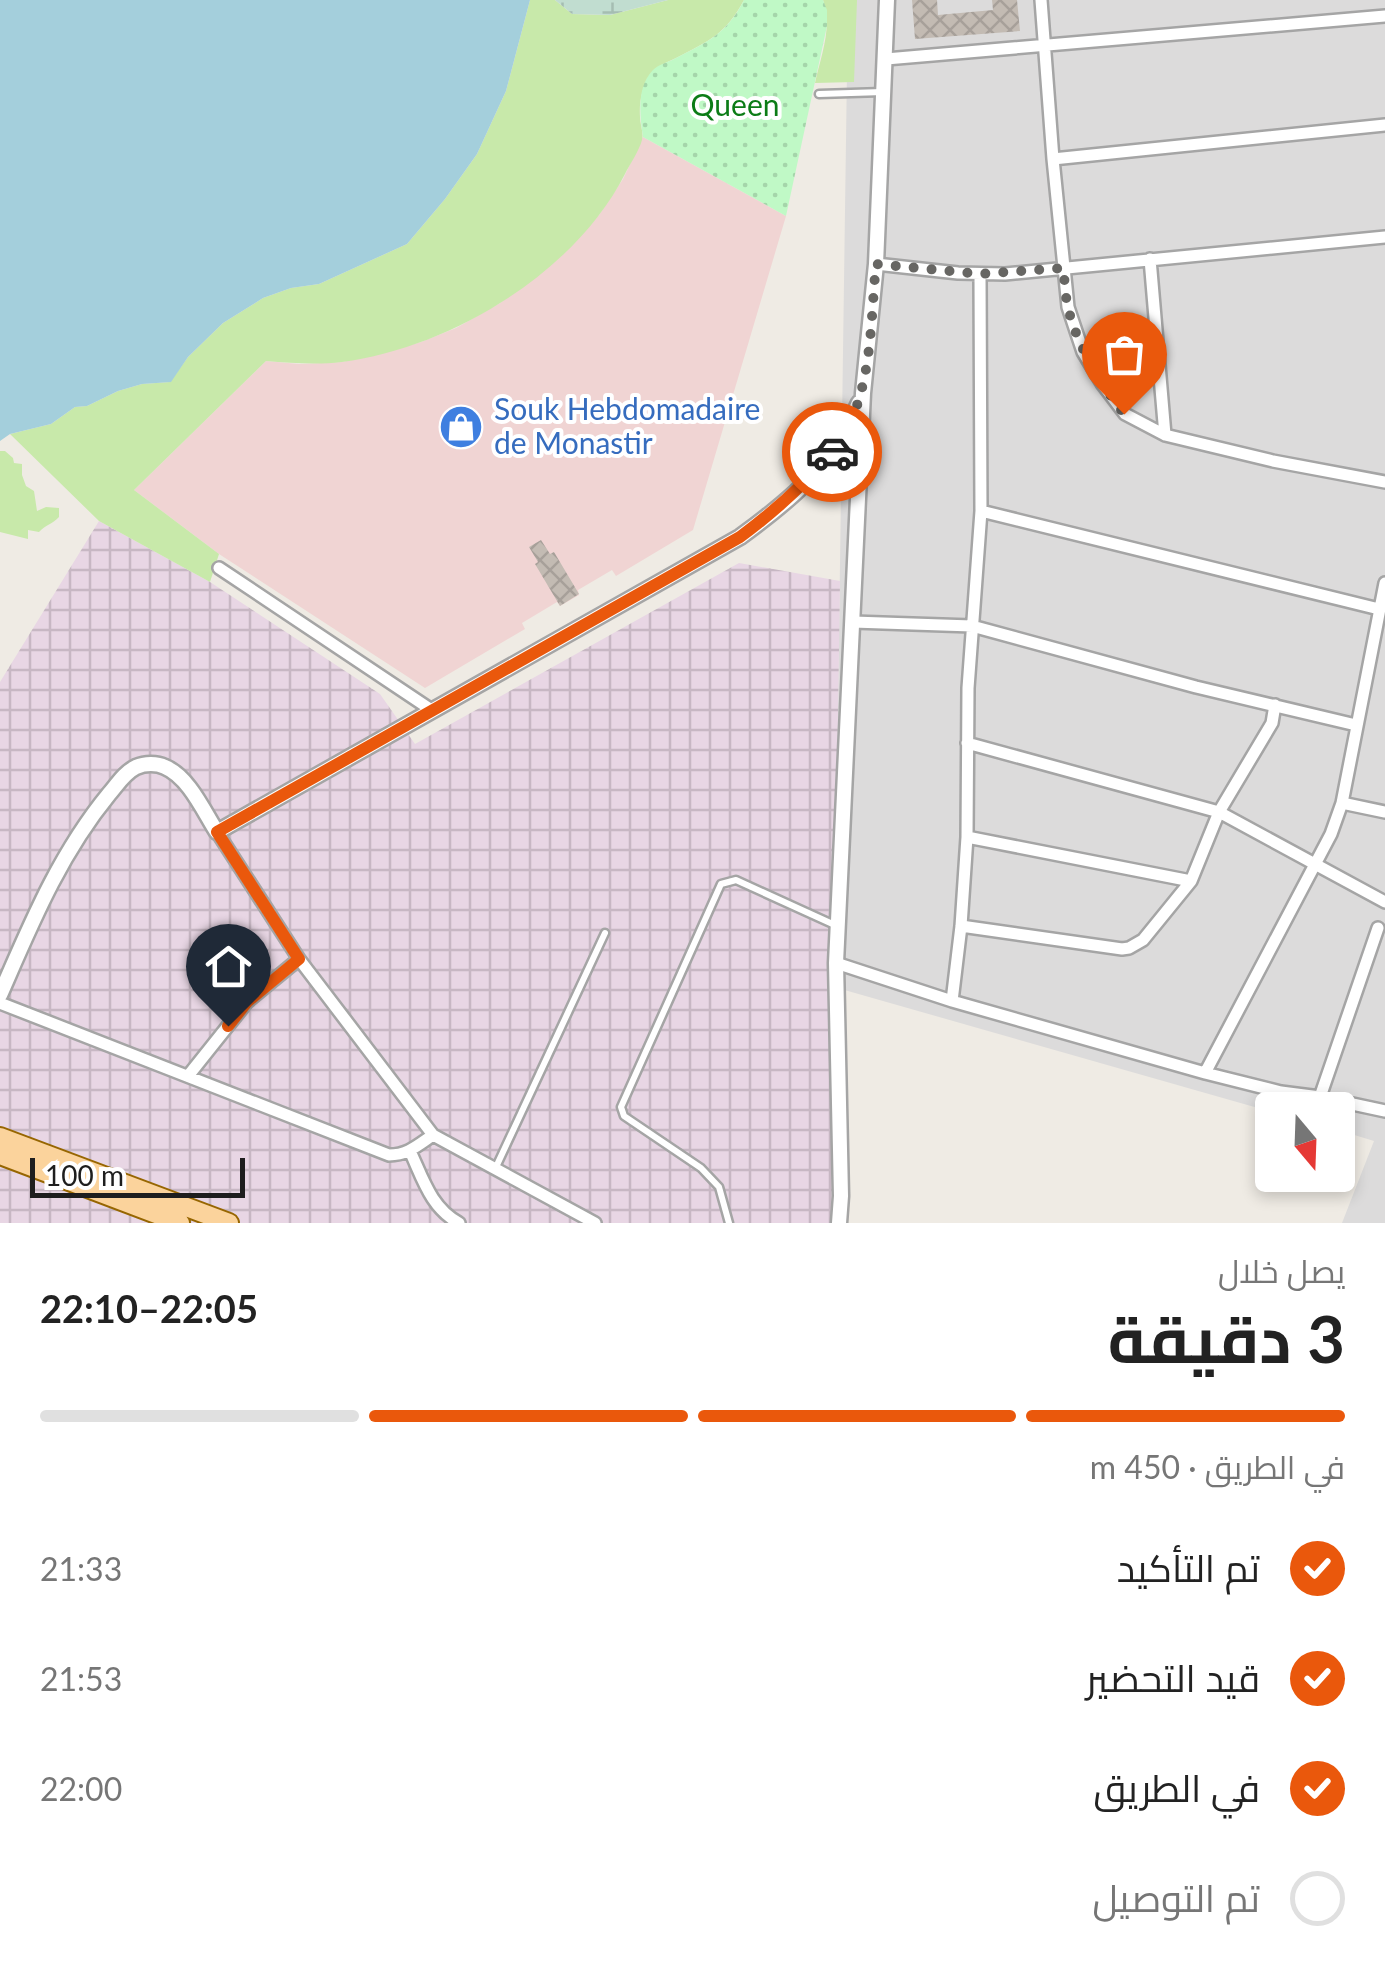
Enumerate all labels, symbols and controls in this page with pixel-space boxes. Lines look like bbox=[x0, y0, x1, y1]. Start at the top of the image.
park label: Queen bbox=[691, 86, 779, 122]
pin bbox=[1082, 312, 1167, 415]
icon: bag bbox=[1097, 327, 1152, 382]
place label: Souk Hebdomadaire de Monastir bbox=[494, 390, 760, 460]
courier bbox=[782, 402, 882, 502]
shop icon: Souk Hebdomadaire de Monastir bbox=[438, 404, 484, 450]
icon: car bbox=[805, 425, 860, 480]
pin bbox=[186, 924, 271, 1027]
icon: home bbox=[201, 939, 256, 994]
north arrow bbox=[1255, 1092, 1355, 1192]
map controls bbox=[1255, 1092, 1355, 1192]
scale bar bbox=[30, 1153, 245, 1198]
text: 100 m bbox=[45, 1158, 124, 1192]
text: يصل خلال bbox=[1218, 1251, 1345, 1290]
text: 22:05–22:10 bbox=[40, 1285, 258, 1331]
text: 3 دقيقة bbox=[1108, 1299, 1345, 1377]
text: في الطريق · 450 m bbox=[1090, 1447, 1345, 1486]
icon: check bbox=[1290, 1541, 1345, 1596]
text: تم التأكيد bbox=[1117, 1544, 1260, 1590]
text: 21:33 bbox=[40, 1549, 122, 1588]
icon: check bbox=[1290, 1651, 1345, 1706]
text: قيد التحضير bbox=[1086, 1654, 1260, 1700]
text: 21:53 bbox=[40, 1659, 122, 1698]
icon: check bbox=[1290, 1761, 1345, 1816]
text: في الطريق bbox=[1093, 1764, 1260, 1810]
text: 22:00 bbox=[40, 1769, 122, 1808]
text: تم التوصيل bbox=[1092, 1874, 1260, 1920]

